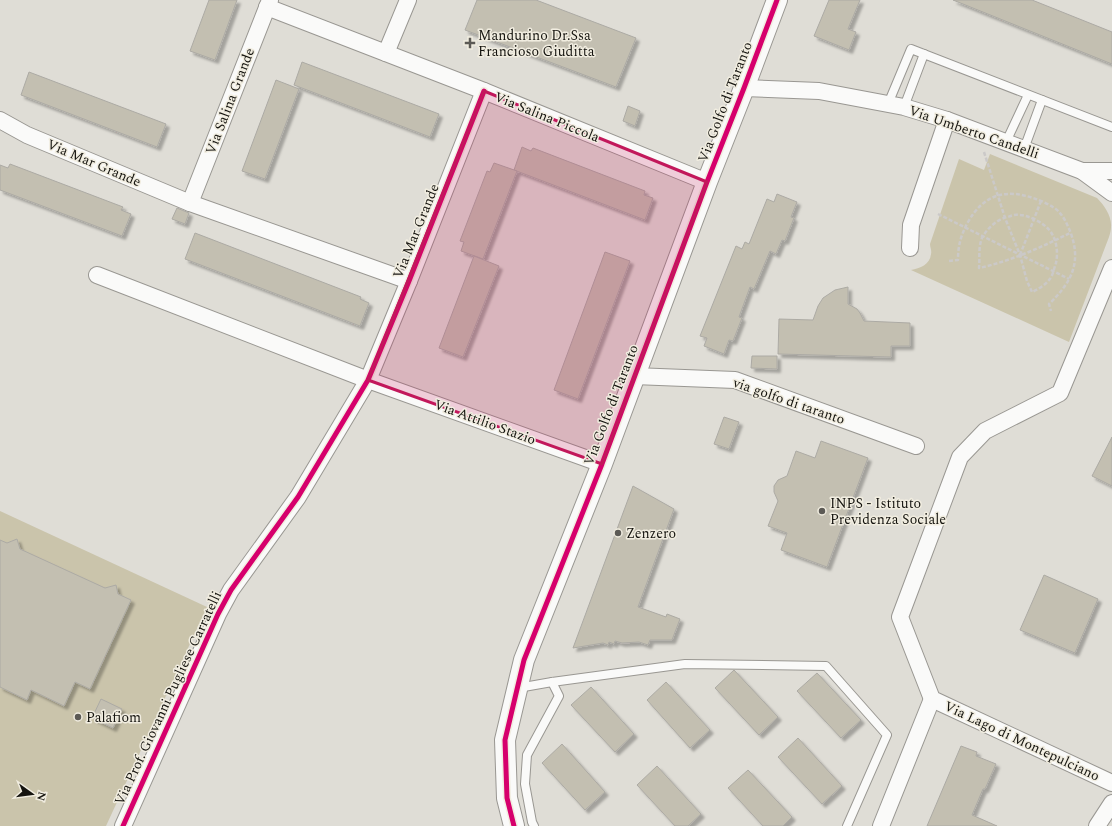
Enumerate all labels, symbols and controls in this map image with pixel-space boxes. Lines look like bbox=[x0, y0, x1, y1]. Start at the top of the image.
place label: Mandurino Dr.Ssa Francioso Giuditta bbox=[478, 25, 595, 62]
marker: Mandurino Dr.Ssa Francioso Giuditta bbox=[465, 38, 475, 48]
street label: Via Golfo di Taranto bbox=[692, 38, 758, 166]
street label: Via Salina Grande bbox=[200, 44, 260, 157]
street label: Via Salina Piccola bbox=[491, 86, 603, 148]
street label: Via Umberto Candelli bbox=[906, 100, 1042, 164]
street label: Via Mar Grande bbox=[44, 134, 145, 192]
street label: Via Mar Grande bbox=[387, 180, 445, 282]
street label: Via Golfo di Taranto bbox=[578, 341, 644, 469]
street label: via golfo di taranto bbox=[729, 372, 848, 430]
street label: Via Attilio Stazio bbox=[431, 394, 539, 450]
place label: INPS - Istituto Previdenza Sociale bbox=[830, 493, 946, 530]
marker: INPS - Istituto Previdenza Sociale bbox=[817, 506, 827, 516]
place label: Zenzero bbox=[626, 523, 676, 544]
marker: Zenzero bbox=[613, 528, 623, 538]
street label: Via Prof. Giovanni Pugliese Carratelli bbox=[109, 587, 227, 809]
street label: Via Lago di Montepulciano bbox=[941, 696, 1103, 786]
place label: Palafiom bbox=[86, 707, 141, 728]
marker: Palafiom bbox=[73, 712, 83, 722]
north arrow bbox=[12, 774, 52, 814]
text: N bbox=[32, 790, 51, 803]

